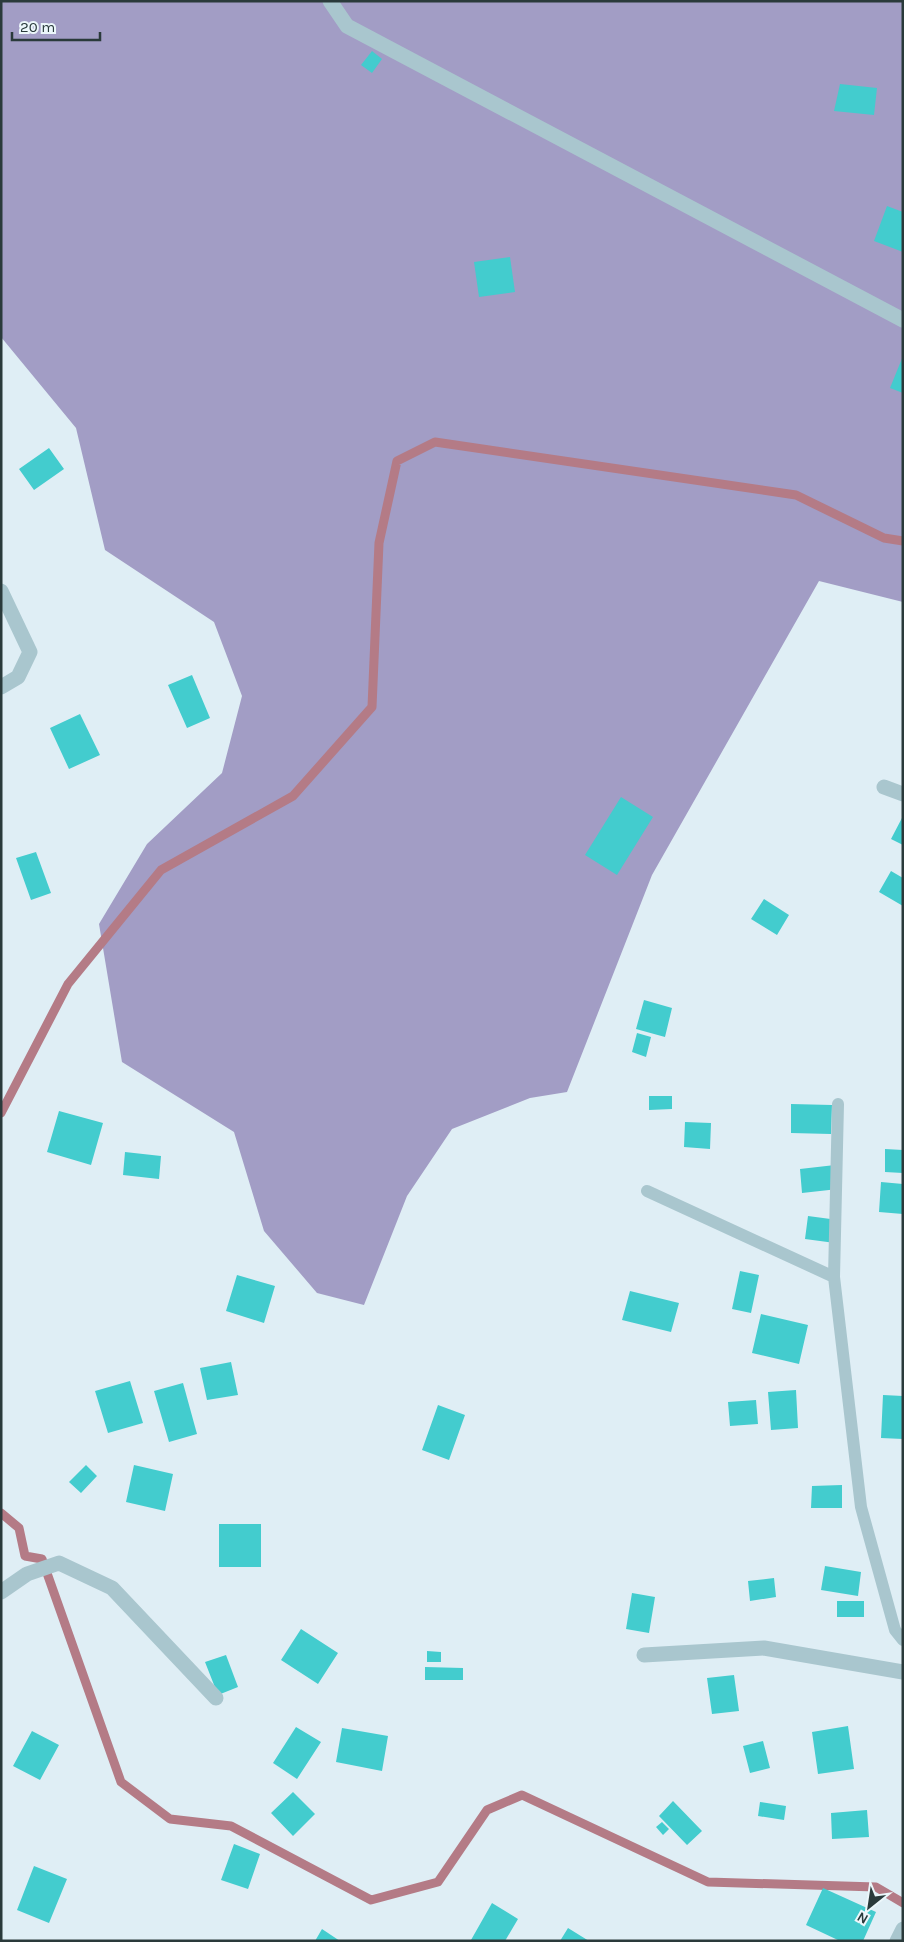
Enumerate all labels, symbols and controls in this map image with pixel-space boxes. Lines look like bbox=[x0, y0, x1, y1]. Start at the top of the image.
scale bar bbox=[12, 10, 100, 42]
text: 20 m bbox=[20, 18, 55, 36]
north arrow bbox=[844, 1882, 894, 1932]
text: N bbox=[854, 1908, 871, 1928]

